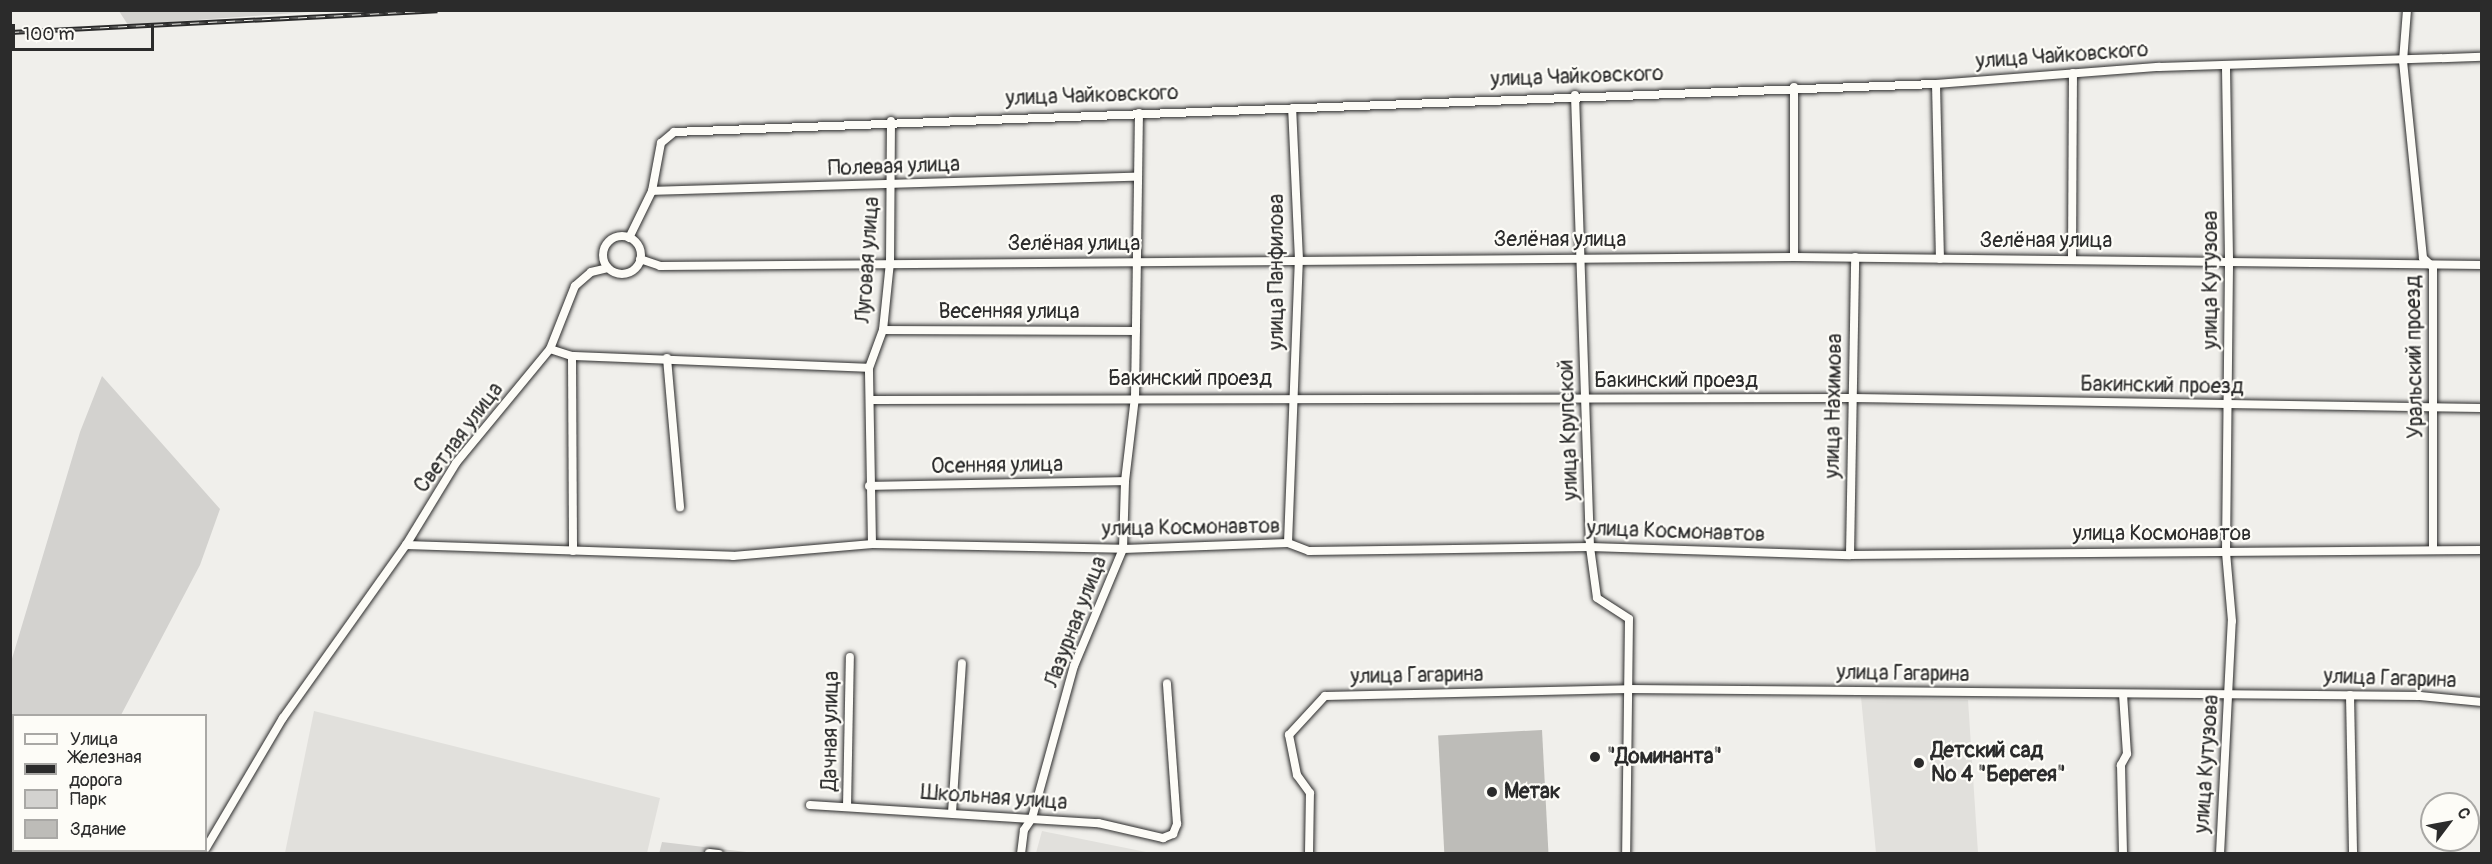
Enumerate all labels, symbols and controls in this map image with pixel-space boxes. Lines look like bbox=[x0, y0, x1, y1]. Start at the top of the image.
scale bar bbox=[15, 12, 158, 50]
text: 100 m bbox=[23, 23, 75, 46]
street label: улица Чайковского bbox=[1975, 37, 2149, 75]
street label: улица Чайковского bbox=[1490, 61, 1664, 93]
street label: улица Чайковского bbox=[1005, 80, 1179, 112]
street label: Полевая улица bbox=[828, 152, 960, 182]
street label: улица Панфилова bbox=[1264, 194, 1290, 350]
street label: Луговая улица bbox=[851, 196, 885, 324]
street label: улица Кутузова bbox=[2198, 211, 2224, 349]
street label: Зелёная улица bbox=[1494, 227, 1626, 253]
street label: Зелёная улица bbox=[1980, 228, 2112, 254]
street label: Зелёная улица bbox=[1008, 231, 1140, 257]
street label: Уральский проезд bbox=[2401, 275, 2429, 439]
street label: Весенняя улица bbox=[939, 299, 1079, 325]
street label: улица Нахимова bbox=[1820, 333, 1848, 479]
street label: улица Крупской bbox=[1554, 359, 1584, 501]
street label: Бакинский проезд bbox=[1108, 366, 1272, 392]
street label: Бакинский проезд bbox=[1594, 368, 1758, 394]
street label: Бакинский проезд bbox=[2080, 372, 2244, 400]
street label: Светлая улица bbox=[409, 378, 509, 498]
street label: Осенняя улица bbox=[931, 452, 1063, 480]
street label: улица Космонавтов bbox=[1101, 514, 1281, 542]
street label: улица Космонавтов bbox=[1586, 516, 1766, 548]
street label: улица Космонавтов bbox=[2073, 521, 2251, 547]
street label: Лазурная улица bbox=[1039, 553, 1113, 691]
street label: улица Гагарина bbox=[1836, 660, 1970, 688]
street label: улица Гагарина bbox=[1350, 662, 1484, 690]
street label: улица Гагарина bbox=[2323, 664, 2457, 694]
street label: Дачная улица bbox=[817, 671, 845, 791]
street label: улица Кутузова bbox=[2190, 694, 2224, 834]
legend bbox=[12, 714, 207, 852]
text: Улица bbox=[70, 728, 118, 751]
place label: Детский сад № 4 "Берегея" bbox=[1931, 738, 2065, 788]
place label: "Доминанта" bbox=[1607, 744, 1722, 770]
text: Железная дорога bbox=[69, 746, 142, 792]
marker: "Доминанта" bbox=[1588, 750, 1602, 764]
marker: Детский сад № 4 "Берегея" bbox=[1912, 756, 1926, 770]
place label: Метак bbox=[1504, 779, 1561, 805]
street label: Школьная улица bbox=[920, 780, 1068, 816]
marker: Метак bbox=[1485, 785, 1499, 799]
text: Парк bbox=[70, 788, 107, 811]
north arrow bbox=[2420, 792, 2480, 852]
text: С bbox=[2452, 804, 2475, 823]
text: Здание bbox=[70, 818, 126, 841]

